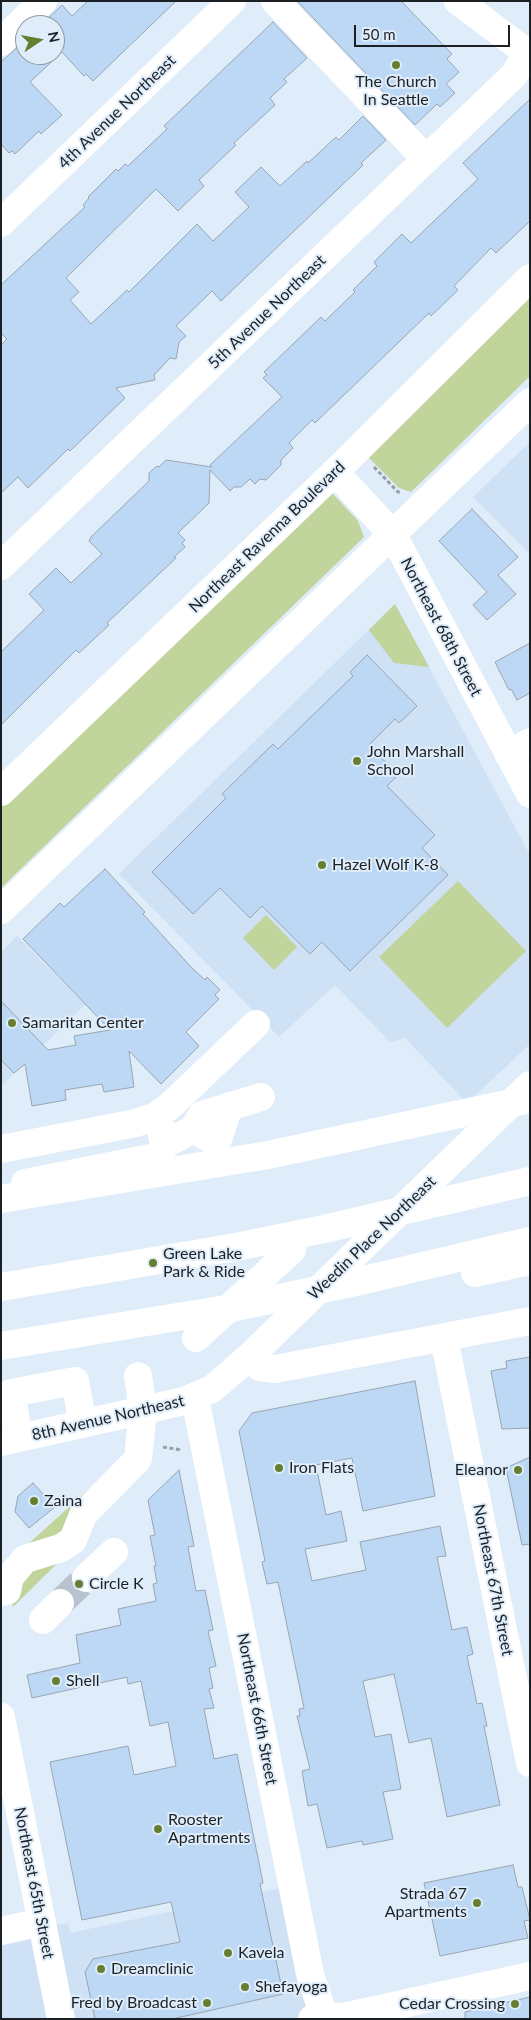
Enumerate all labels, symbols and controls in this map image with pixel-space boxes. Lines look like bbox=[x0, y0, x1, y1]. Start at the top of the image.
north arrow bbox=[15, 15, 65, 65]
scale bar bbox=[356, 15, 512, 47]
text: 50 m bbox=[362, 25, 396, 43]
text: N bbox=[45, 30, 64, 44]
street label: 4th Avenue Northeast bbox=[54, 51, 180, 173]
marker: The Church In Seattle bbox=[390, 59, 402, 71]
place label: The Church In Seattle bbox=[355, 72, 437, 110]
street label: 5th Avenue Northeast bbox=[204, 251, 330, 373]
street label: Northeast Ravenna Boulevard bbox=[185, 457, 349, 617]
street label: Northeast 68th Street bbox=[396, 554, 486, 700]
place label: John Marshall School bbox=[367, 742, 464, 780]
marker: John Marshall School bbox=[351, 755, 363, 767]
place label: Hazel Wolf K-8 bbox=[332, 855, 439, 875]
marker: Hazel Wolf K-8 bbox=[316, 859, 328, 871]
place label: Samaritan Center bbox=[22, 1013, 144, 1033]
marker: Samaritan Center bbox=[6, 1017, 18, 1029]
street label: Weedin Place Northeast bbox=[304, 1172, 440, 1304]
place label: Green Lake Park & Ride bbox=[163, 1244, 245, 1282]
marker: Green Lake Park & Ride bbox=[147, 1257, 159, 1269]
street label: 8th Avenue Northeast bbox=[30, 1391, 186, 1445]
place label: Iron Flats bbox=[289, 1458, 354, 1478]
place label: Eleanor bbox=[455, 1460, 508, 1480]
marker: Iron Flats bbox=[273, 1462, 285, 1474]
marker: Eleanor bbox=[512, 1464, 524, 1476]
place label: Zaina bbox=[44, 1491, 82, 1511]
marker: Zaina bbox=[28, 1495, 40, 1507]
street label: Northeast 67th Street bbox=[469, 1503, 517, 1657]
place label: Circle K bbox=[89, 1574, 144, 1594]
marker: Circle K bbox=[73, 1578, 85, 1590]
street label: Northeast 66th Street bbox=[233, 1632, 281, 1786]
place label: Shell bbox=[66, 1671, 99, 1691]
marker: Shell bbox=[50, 1675, 62, 1687]
street label: Northeast 65th Street bbox=[10, 1806, 58, 1960]
place label: Rooster Apartments bbox=[168, 1810, 250, 1848]
marker: Rooster Apartments bbox=[152, 1823, 164, 1835]
place label: Strada 67 Apartments bbox=[385, 1884, 467, 1922]
marker: Strada 67 Apartments bbox=[471, 1897, 483, 1909]
place label: Kavela bbox=[238, 1943, 285, 1963]
marker: Kavela bbox=[222, 1947, 234, 1959]
place label: Dreamclinic bbox=[111, 1959, 194, 1979]
marker: Dreamclinic bbox=[95, 1963, 107, 1975]
place label: Shefayoga bbox=[255, 1977, 327, 1997]
marker: Shefayoga bbox=[239, 1981, 251, 1993]
place label: Fred by Broadcast bbox=[71, 1993, 197, 2013]
place label: Cedar Crossing bbox=[399, 1994, 505, 2014]
marker: Fred by Broadcast bbox=[201, 1997, 213, 2009]
marker: Cedar Crossing bbox=[509, 1998, 521, 2010]

